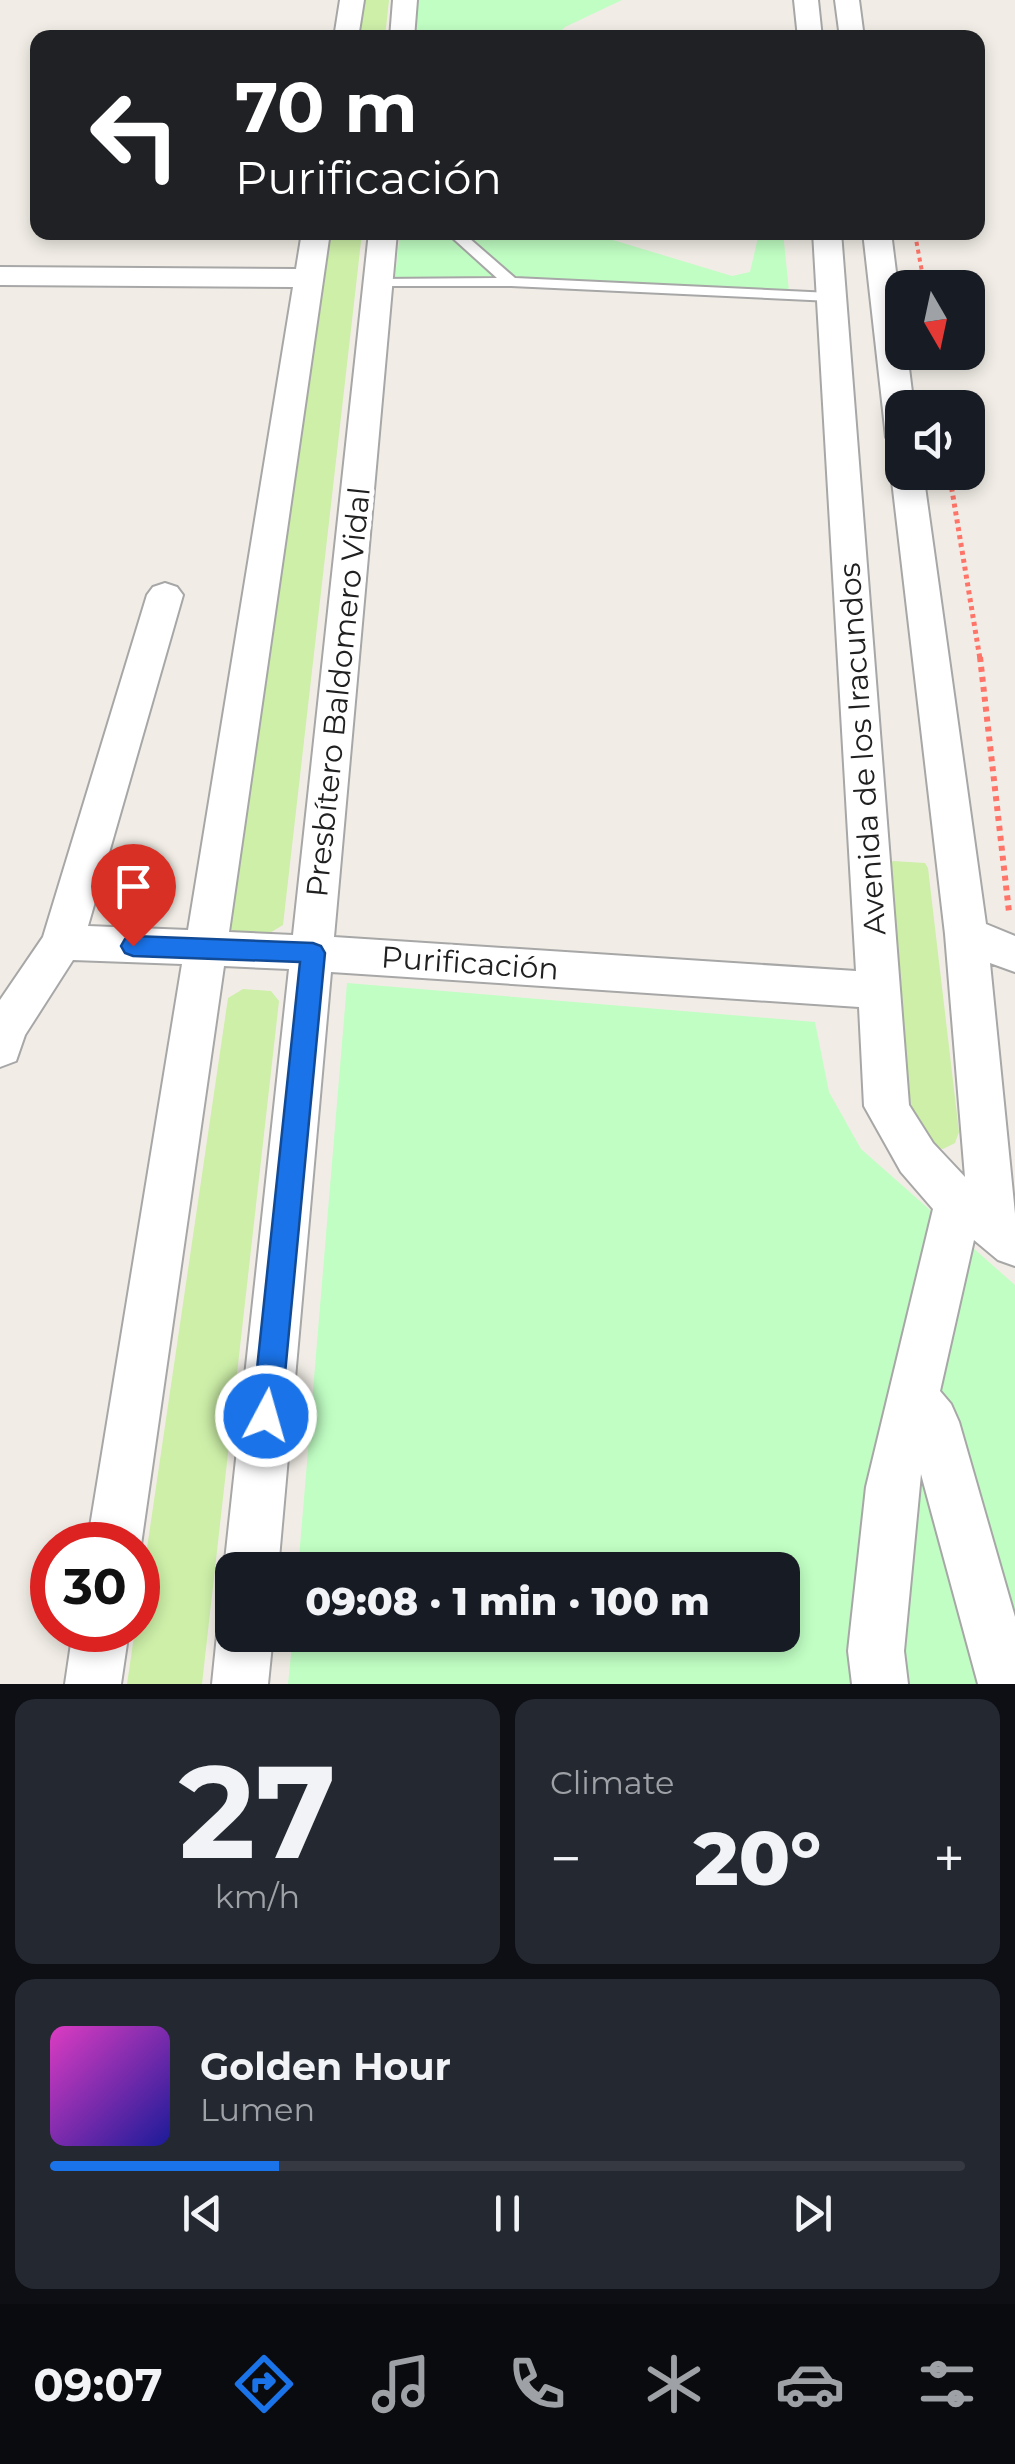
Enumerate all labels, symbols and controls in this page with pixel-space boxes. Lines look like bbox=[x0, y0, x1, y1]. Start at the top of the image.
text: 70 m bbox=[235, 64, 418, 150]
icon: left bbox=[70, 70, 200, 200]
text: Purificación bbox=[235, 150, 502, 205]
north arrow bbox=[885, 270, 985, 370]
map controls bbox=[885, 270, 985, 490]
button: sound bbox=[885, 390, 985, 490]
street label: Presbítero Baldomero Vidal bbox=[298, 485, 378, 899]
street label: Avenida de los Iracundos bbox=[831, 562, 893, 936]
pin bbox=[91, 844, 176, 947]
icon: arrive bbox=[106, 859, 161, 914]
street label: Purificación bbox=[380, 938, 560, 988]
position arrow bbox=[214, 1364, 318, 1468]
speed limit sign: 30 bbox=[30, 1522, 160, 1652]
text: 09:08 · 1 min · 100 m bbox=[305, 1578, 710, 1625]
text: 27 bbox=[179, 1732, 336, 1891]
text: Climate bbox=[550, 1763, 674, 1802]
text: 20° bbox=[694, 1812, 821, 1904]
text: − bbox=[550, 1825, 582, 1892]
text: + bbox=[933, 1825, 965, 1892]
text: km/h bbox=[215, 1877, 300, 1916]
text: Golden Hour bbox=[200, 2043, 451, 2090]
text: Lumen bbox=[200, 2090, 315, 2129]
icon: previous bbox=[175, 2186, 230, 2241]
icon: pause bbox=[480, 2186, 535, 2241]
icon: next bbox=[785, 2186, 840, 2241]
icon: directions bbox=[229, 2349, 299, 2419]
icon: music bbox=[366, 2349, 436, 2419]
icon: phone bbox=[502, 2349, 572, 2419]
icon: climate bbox=[639, 2349, 709, 2419]
icon: car bbox=[775, 2349, 845, 2419]
icon: filters bbox=[912, 2349, 982, 2419]
text: 09:07 bbox=[33, 2357, 163, 2412]

